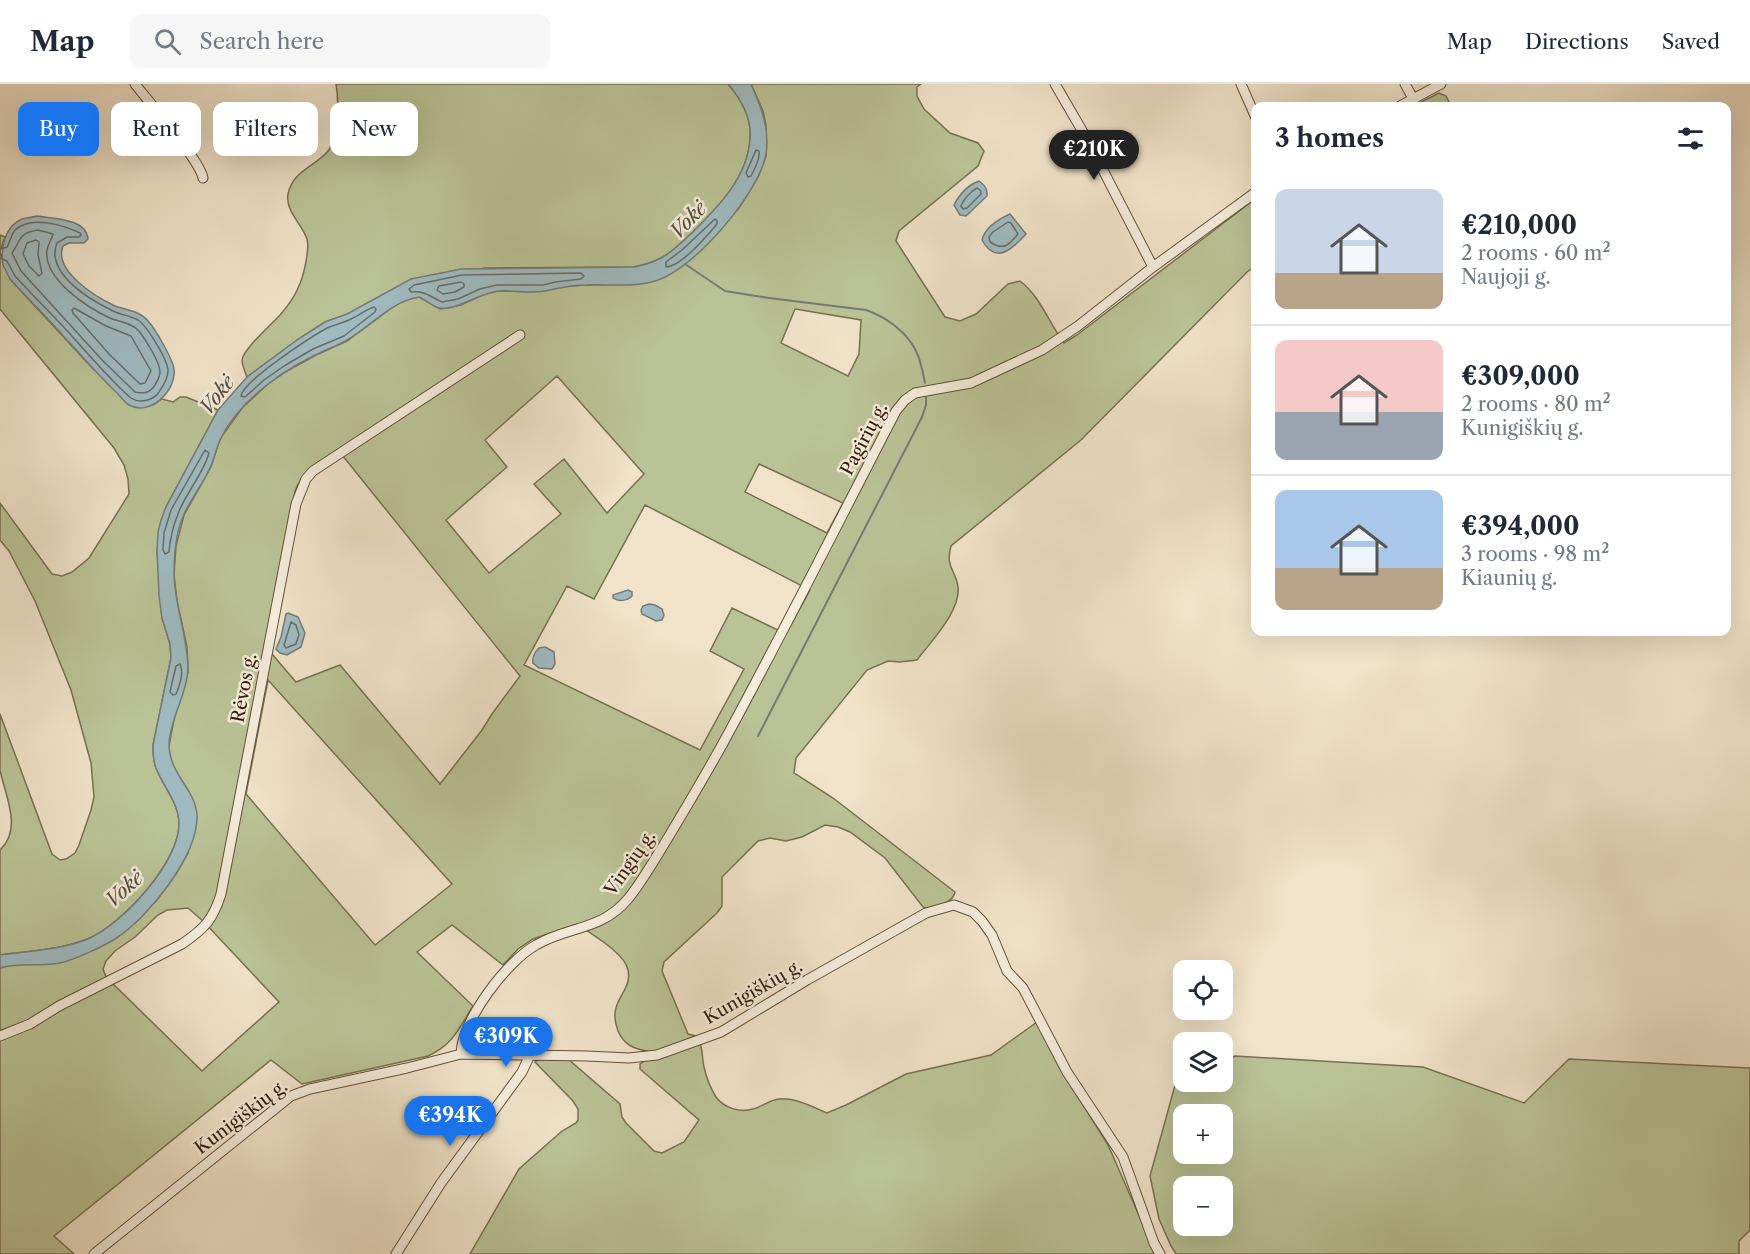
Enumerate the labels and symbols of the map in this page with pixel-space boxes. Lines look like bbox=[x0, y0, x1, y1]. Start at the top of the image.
pin: €210K bbox=[1052, 130, 1136, 181]
water label: Vokė bbox=[665, 195, 712, 244]
water label: Vokė bbox=[194, 370, 240, 419]
street label: Pagirių g. bbox=[836, 399, 892, 479]
street label: Rėvos g. bbox=[227, 652, 261, 724]
street label: Vingių g. bbox=[599, 826, 660, 901]
water label: Vokė bbox=[100, 865, 149, 912]
street label: Kunigiškių g. bbox=[700, 955, 806, 1029]
pin: €309K bbox=[464, 1017, 548, 1068]
street label: Kunigiškių g. bbox=[190, 1075, 292, 1159]
pin: €394K bbox=[408, 1096, 492, 1147]

